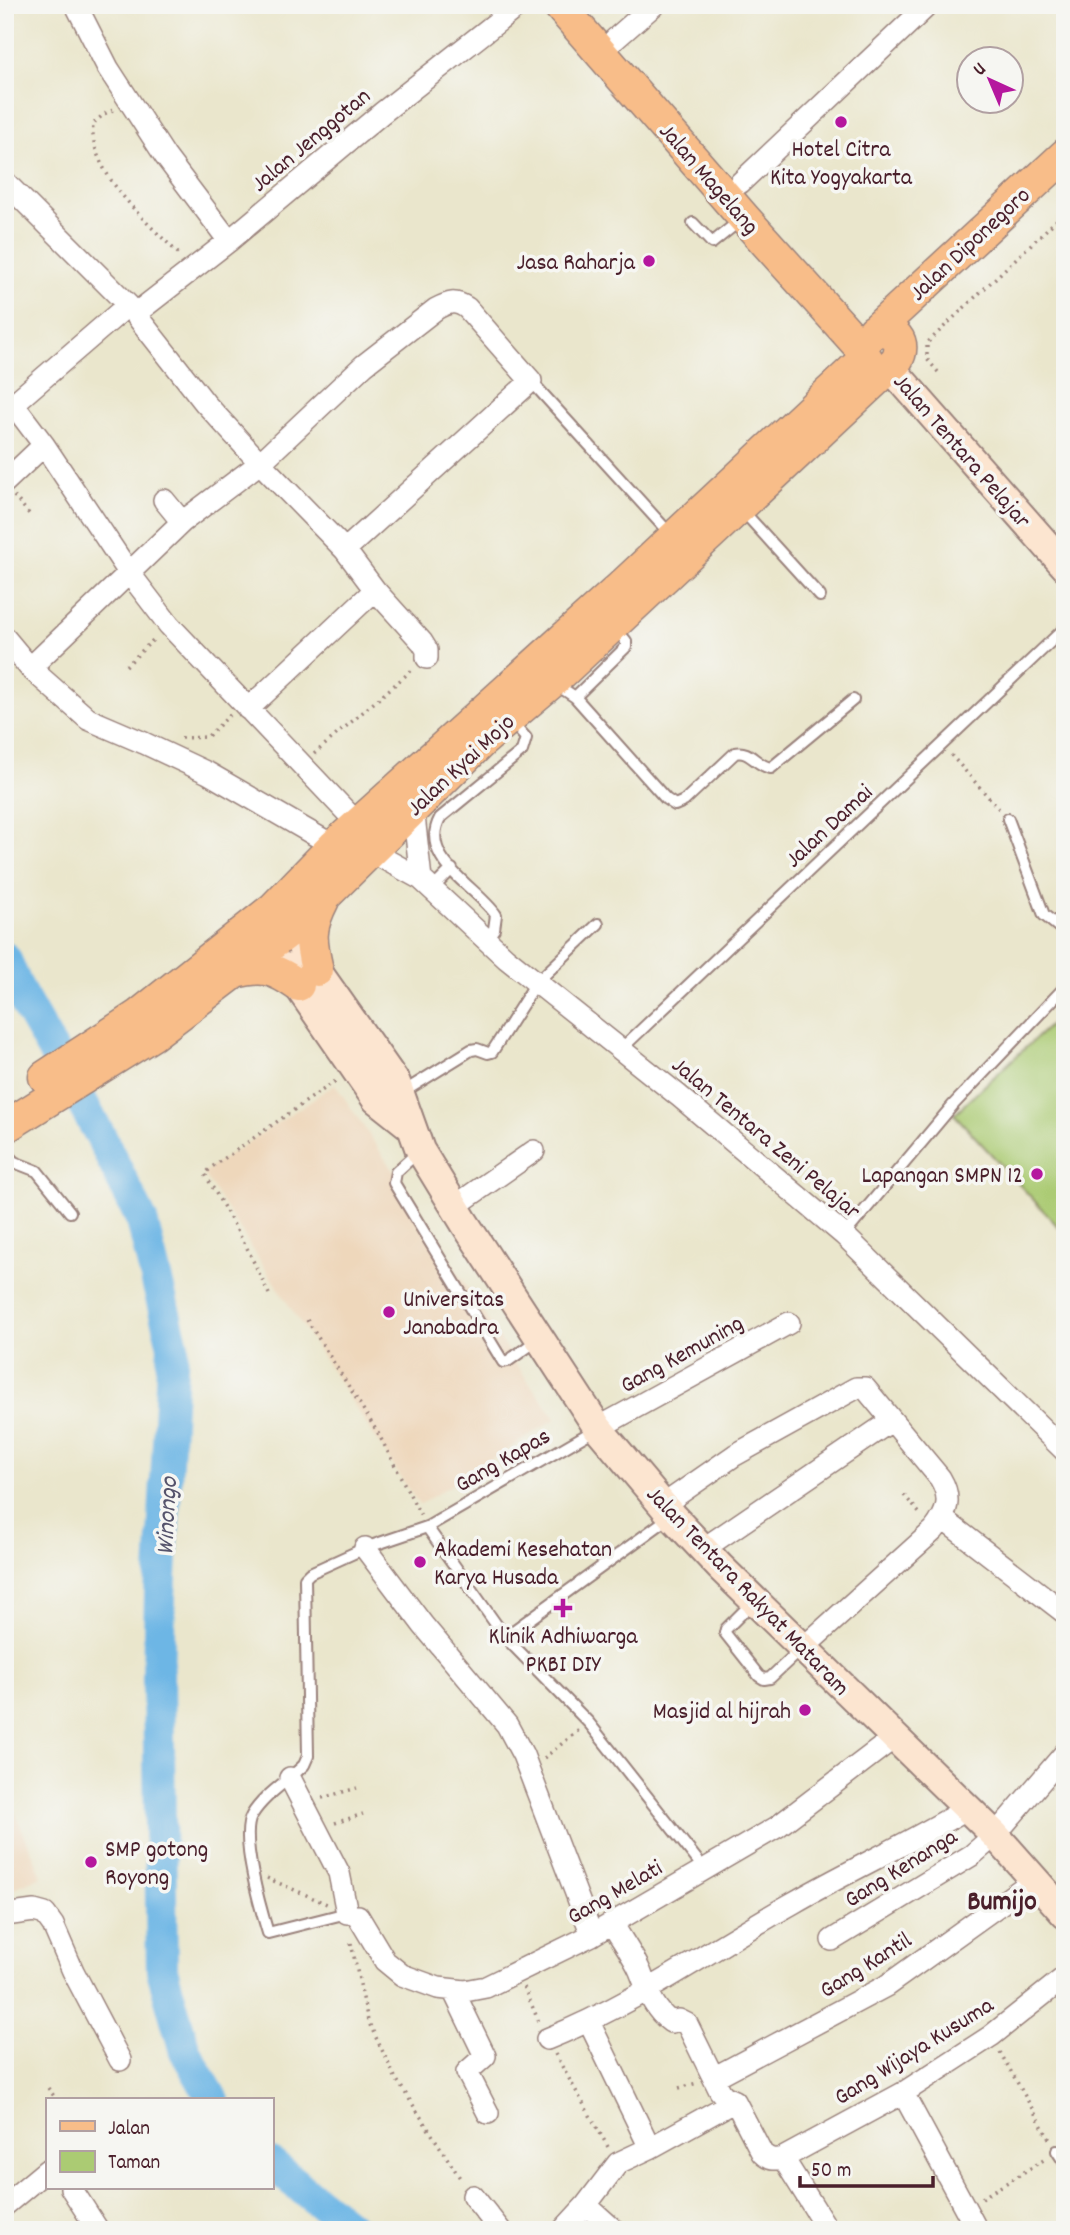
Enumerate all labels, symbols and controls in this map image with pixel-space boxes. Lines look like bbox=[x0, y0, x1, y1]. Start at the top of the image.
north arrow bbox=[954, 46, 1024, 116]
text: U bbox=[968, 57, 993, 83]
street label: Jalan Jenggotan bbox=[245, 81, 379, 202]
marker: Hotel Citra Kita Yogyakarta bbox=[833, 114, 849, 130]
street label: Jalan Magelang bbox=[649, 117, 766, 243]
place label: Hotel Citra Kita Yogyakarta bbox=[770, 134, 913, 196]
street label: Jalan Diponegoro bbox=[903, 180, 1039, 310]
place label: Jasa Raharja bbox=[517, 247, 636, 281]
marker: Jasa Raharja bbox=[641, 253, 657, 269]
street label: Jalan Tentara Pelajar bbox=[884, 367, 1038, 537]
street label: Jalan Kyai Mojo bbox=[400, 707, 524, 825]
street label: Jalan Damai bbox=[778, 777, 882, 877]
street label: Jalan Tentara Zeni Pelajar bbox=[663, 1050, 867, 1229]
place label: Lapangan SMPN 12 bbox=[862, 1160, 1023, 1194]
marker: Lapangan SMPN 12 bbox=[1029, 1166, 1045, 1182]
place label: Universitas Janabadra bbox=[403, 1284, 504, 1346]
marker: Universitas Janabadra bbox=[381, 1304, 397, 1320]
street label: Gang Kemuning bbox=[615, 1308, 750, 1403]
street label: Gang Kapas bbox=[449, 1421, 558, 1503]
water label: Winongo bbox=[148, 1475, 189, 1556]
street label: Jalan Tentara Rakyat Mataram bbox=[637, 1479, 857, 1705]
place label: Akademi Kesehatan Karya Husada bbox=[434, 1534, 612, 1596]
marker: Akademi Kesehatan Karya Husada bbox=[412, 1554, 428, 1570]
marker: Klinik Adhiwarga PKBI DIY bbox=[553, 1598, 573, 1618]
place label: Klinik Adhiwarga PKBI DIY bbox=[488, 1621, 638, 1683]
place label: Masjid al hijrah bbox=[653, 1696, 791, 1730]
marker: Masjid al hijrah bbox=[797, 1702, 813, 1718]
street label: Gang Kenanga bbox=[839, 1821, 965, 1918]
place label: SMP gotong Royong bbox=[105, 1834, 208, 1896]
street label: Gang Melati bbox=[561, 1853, 670, 1935]
marker: SMP gotong Royong bbox=[83, 1854, 99, 1870]
district label: Bumijo bbox=[967, 1884, 1037, 1924]
street label: Gang Kantil bbox=[814, 1925, 919, 2008]
street label: Gang Wijaya Kusuma bbox=[828, 1989, 1002, 2115]
legend bbox=[46, 2098, 273, 2190]
text: Jalan bbox=[108, 2115, 150, 2145]
scale bar bbox=[800, 2144, 934, 2188]
text: Taman bbox=[108, 2149, 160, 2179]
text: 50 m bbox=[811, 2157, 851, 2187]

